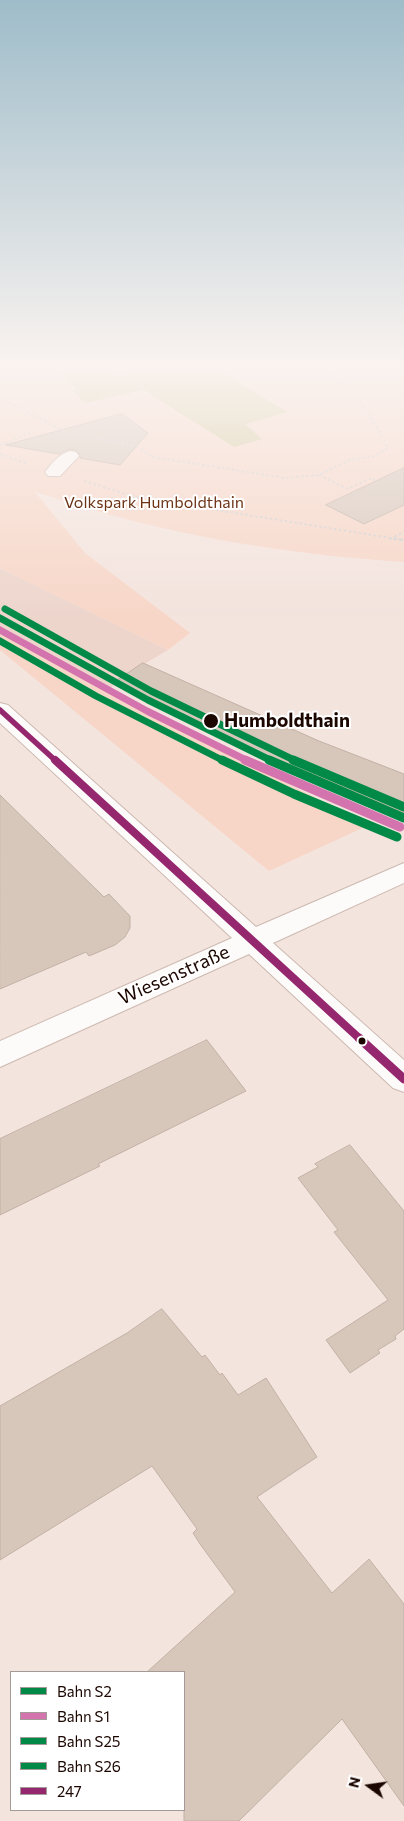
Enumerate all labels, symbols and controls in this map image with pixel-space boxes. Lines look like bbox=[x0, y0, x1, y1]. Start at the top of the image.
park label: Volkspark Humboldthain bbox=[64, 493, 244, 513]
place label: Humboldthain bbox=[224, 710, 350, 732]
marker: Humboldthain bbox=[202, 712, 220, 730]
street label: Wiesenstraße bbox=[115, 940, 233, 1010]
unlabelled marker bbox=[357, 1036, 367, 1046]
legend bbox=[10, 1671, 185, 1811]
text: Bahn S2 bbox=[57, 1682, 112, 1700]
text: Bahn S1 bbox=[57, 1707, 110, 1725]
text: Bahn S25 bbox=[57, 1732, 120, 1750]
text: Bahn S26 bbox=[57, 1757, 121, 1775]
north arrow bbox=[344, 1761, 394, 1811]
text: N bbox=[344, 1775, 363, 1789]
text: 247 bbox=[57, 1782, 82, 1800]

